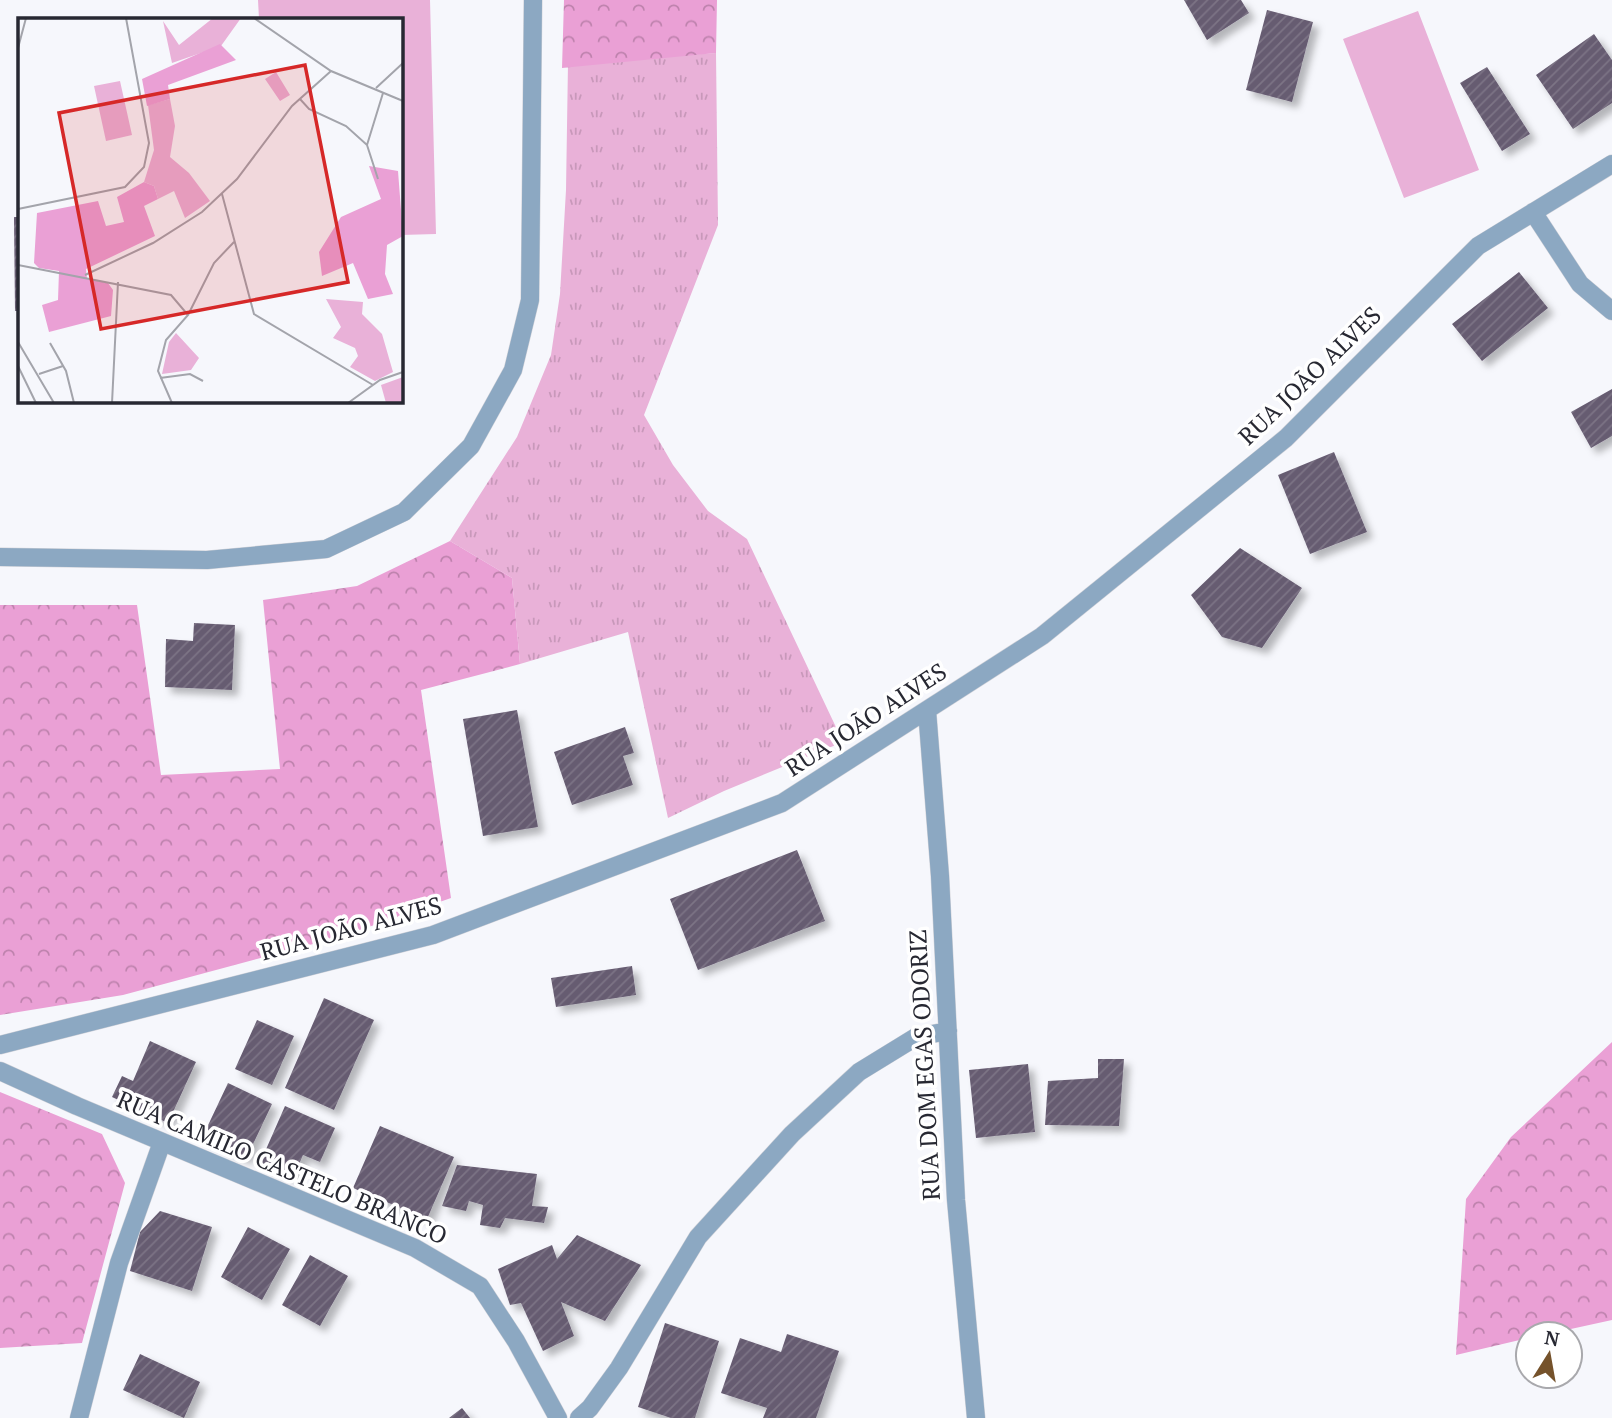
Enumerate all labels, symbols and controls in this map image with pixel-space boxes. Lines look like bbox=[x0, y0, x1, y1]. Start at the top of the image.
inset map bbox=[18, 18, 402, 402]
street label: RUA JOÃO ALVES bbox=[1231, 299, 1388, 452]
street label: RUA JOÃO ALVES bbox=[779, 655, 952, 783]
street label: RUA JOÃO ALVES bbox=[257, 888, 445, 968]
street label: RUA DOM EGAS ODORIZ bbox=[901, 929, 947, 1201]
street label: RUA CAMILO CASTELO BRANCO bbox=[112, 1083, 452, 1251]
north arrow bbox=[1514, 1320, 1584, 1390]
text: N bbox=[1543, 1324, 1562, 1352]

